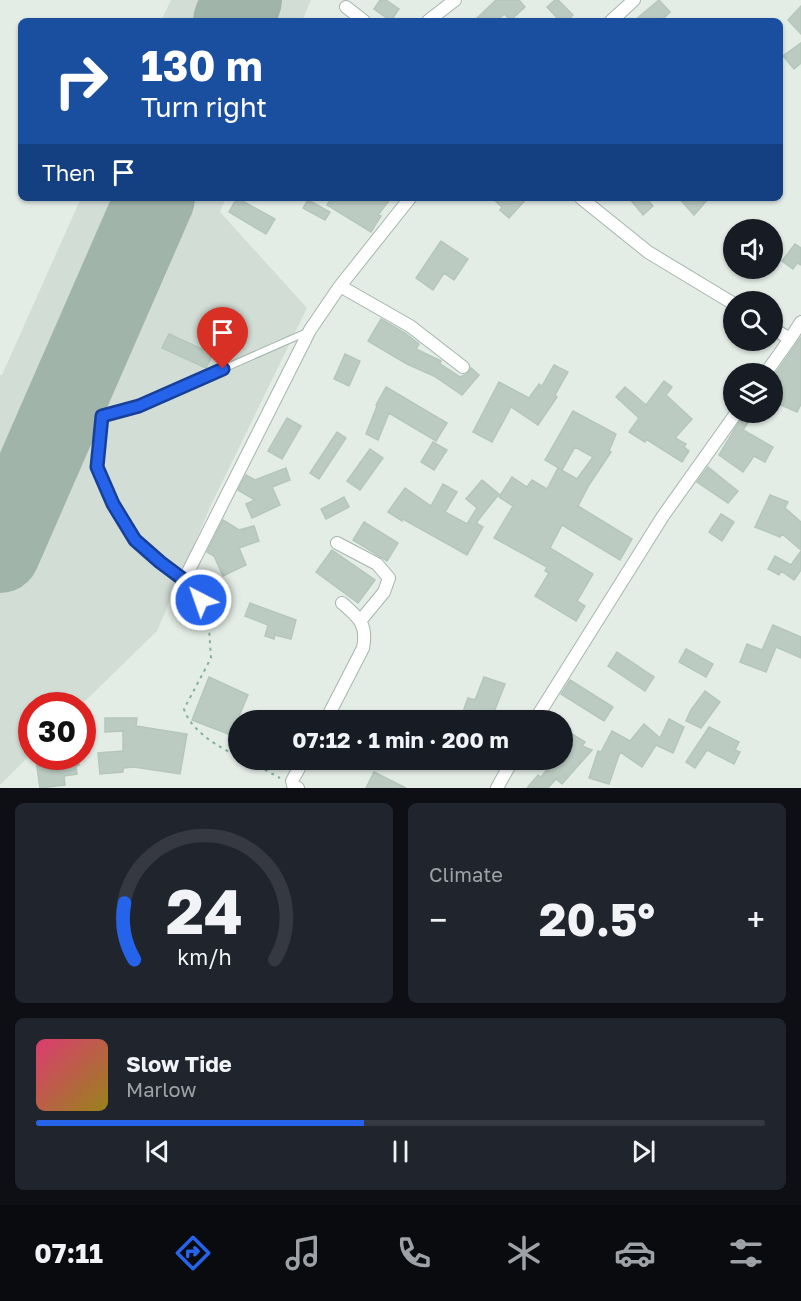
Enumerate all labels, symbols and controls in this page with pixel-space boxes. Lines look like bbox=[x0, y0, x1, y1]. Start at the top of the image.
text: 130 m bbox=[141, 40, 263, 90]
icon: right bbox=[42, 42, 120, 120]
text: Turn right bbox=[141, 91, 267, 123]
icon: arrive bbox=[107, 156, 140, 189]
text: Then bbox=[42, 159, 95, 186]
map controls bbox=[723, 219, 783, 423]
button: sound bbox=[723, 219, 783, 279]
button: search bbox=[723, 291, 783, 351]
pin bbox=[197, 307, 248, 369]
icon: arrive bbox=[206, 316, 239, 349]
button: layers bbox=[723, 363, 783, 423]
position arrow bbox=[169, 568, 233, 632]
speed limit sign: 30 bbox=[18, 692, 96, 770]
text: 07:12 · 1 min · 200 m bbox=[292, 726, 509, 753]
text: Climate bbox=[429, 862, 503, 886]
text: 24 bbox=[165, 873, 243, 948]
text: 20.5° bbox=[539, 892, 655, 946]
text: − bbox=[429, 900, 447, 939]
text: + bbox=[747, 900, 765, 939]
text: km/h bbox=[177, 944, 231, 970]
text: Slow Tide bbox=[126, 1050, 232, 1077]
text: Marlow bbox=[126, 1077, 197, 1101]
icon: previous bbox=[141, 1135, 174, 1168]
icon: pause bbox=[384, 1135, 417, 1168]
icon: next bbox=[627, 1135, 660, 1168]
icon: directions bbox=[172, 1232, 214, 1274]
icon: music bbox=[282, 1232, 324, 1274]
icon: phone bbox=[393, 1232, 435, 1274]
icon: climate bbox=[503, 1232, 545, 1274]
icon: car bbox=[614, 1232, 656, 1274]
icon: filters bbox=[725, 1232, 767, 1274]
text: 07:11 bbox=[34, 1237, 103, 1269]

